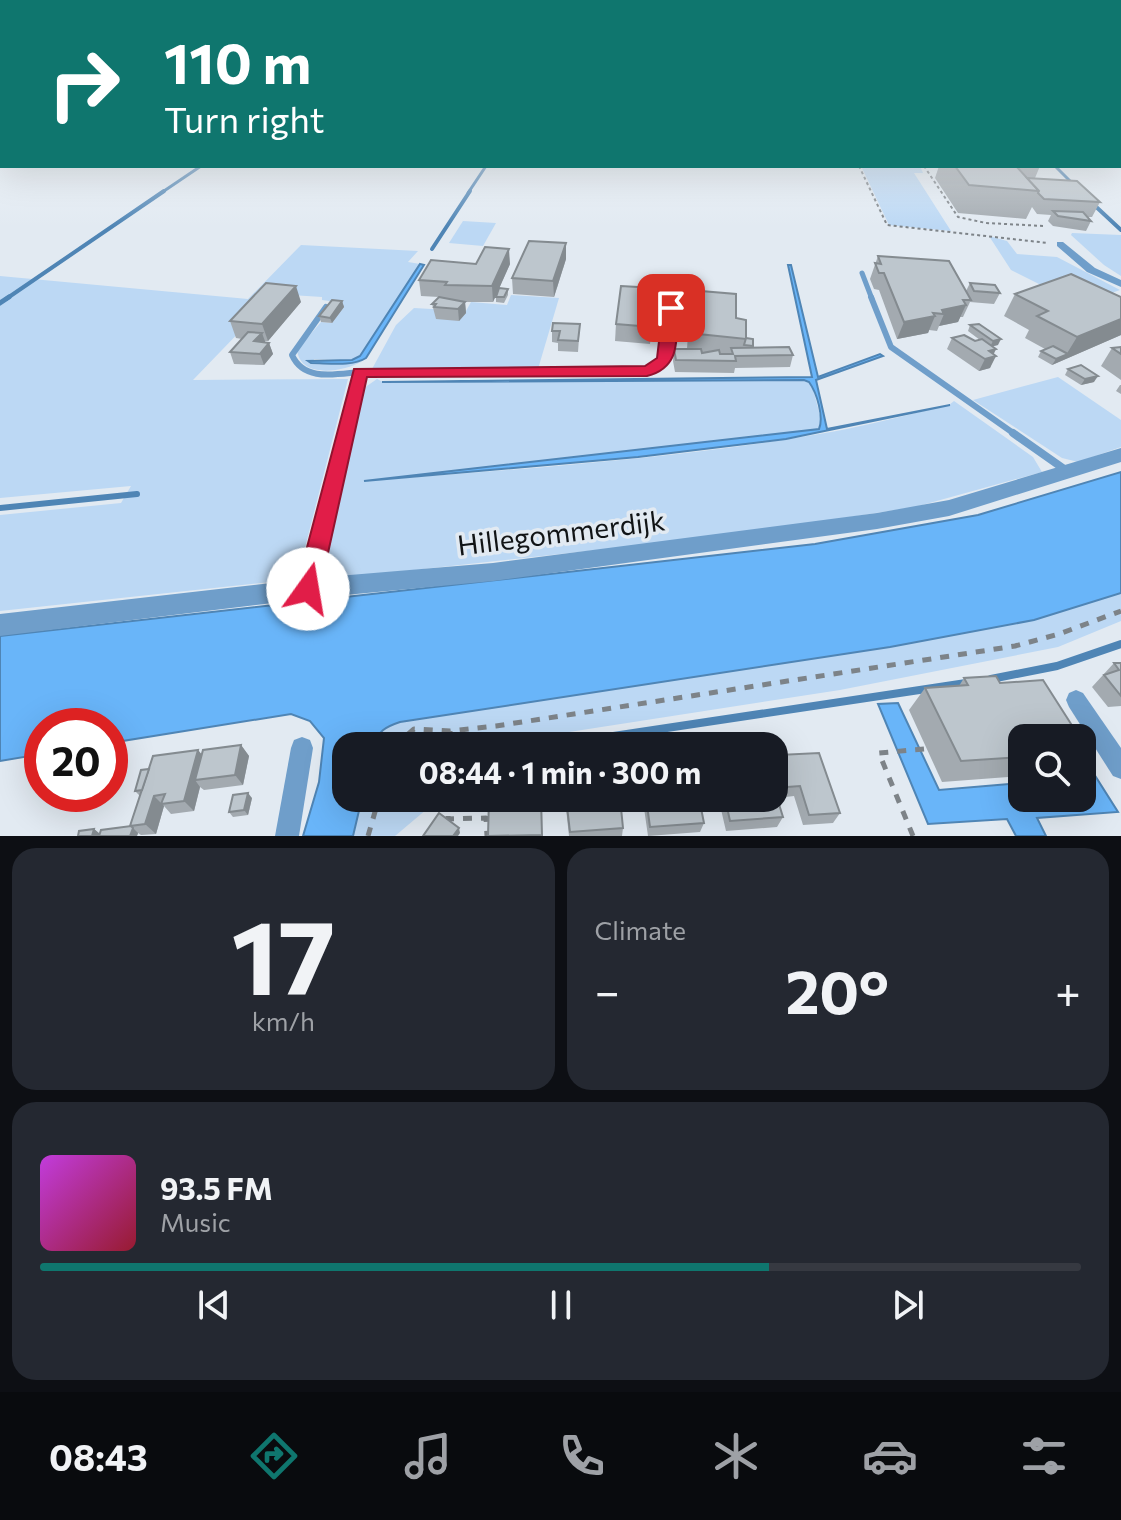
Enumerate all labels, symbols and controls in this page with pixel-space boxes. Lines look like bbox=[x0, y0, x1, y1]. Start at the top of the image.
text: 110 m bbox=[164, 27, 311, 96]
icon: right bbox=[32, 32, 136, 136]
text: Turn right bbox=[164, 96, 325, 140]
pin bbox=[637, 274, 705, 342]
icon: arrive bbox=[649, 286, 693, 330]
street label: Hillegommerdijk bbox=[455, 502, 667, 562]
position arrow bbox=[266, 547, 350, 631]
speed limit sign: 20 bbox=[24, 708, 128, 812]
map controls bbox=[1008, 724, 1096, 812]
button: search bbox=[1008, 724, 1096, 812]
text: 08:44 · 1 min · 300 m bbox=[419, 753, 701, 790]
text: 17 bbox=[231, 889, 335, 1016]
text: Climate bbox=[595, 914, 686, 945]
text: 20° bbox=[786, 953, 889, 1026]
text: − bbox=[595, 963, 620, 1017]
text: + bbox=[1055, 963, 1081, 1017]
text: km/h bbox=[252, 1005, 315, 1036]
text: 93.5 FM bbox=[160, 1169, 273, 1206]
text: Music bbox=[160, 1206, 231, 1237]
icon: previous bbox=[192, 1283, 236, 1327]
icon: pause bbox=[539, 1283, 583, 1327]
icon: next bbox=[886, 1283, 930, 1327]
icon: directions bbox=[246, 1428, 302, 1484]
icon: music bbox=[400, 1428, 456, 1484]
icon: phone bbox=[554, 1428, 610, 1484]
icon: climate bbox=[708, 1428, 764, 1484]
icon: car bbox=[862, 1428, 918, 1484]
icon: filters bbox=[1016, 1428, 1072, 1484]
text: 08:43 bbox=[49, 1434, 148, 1478]

